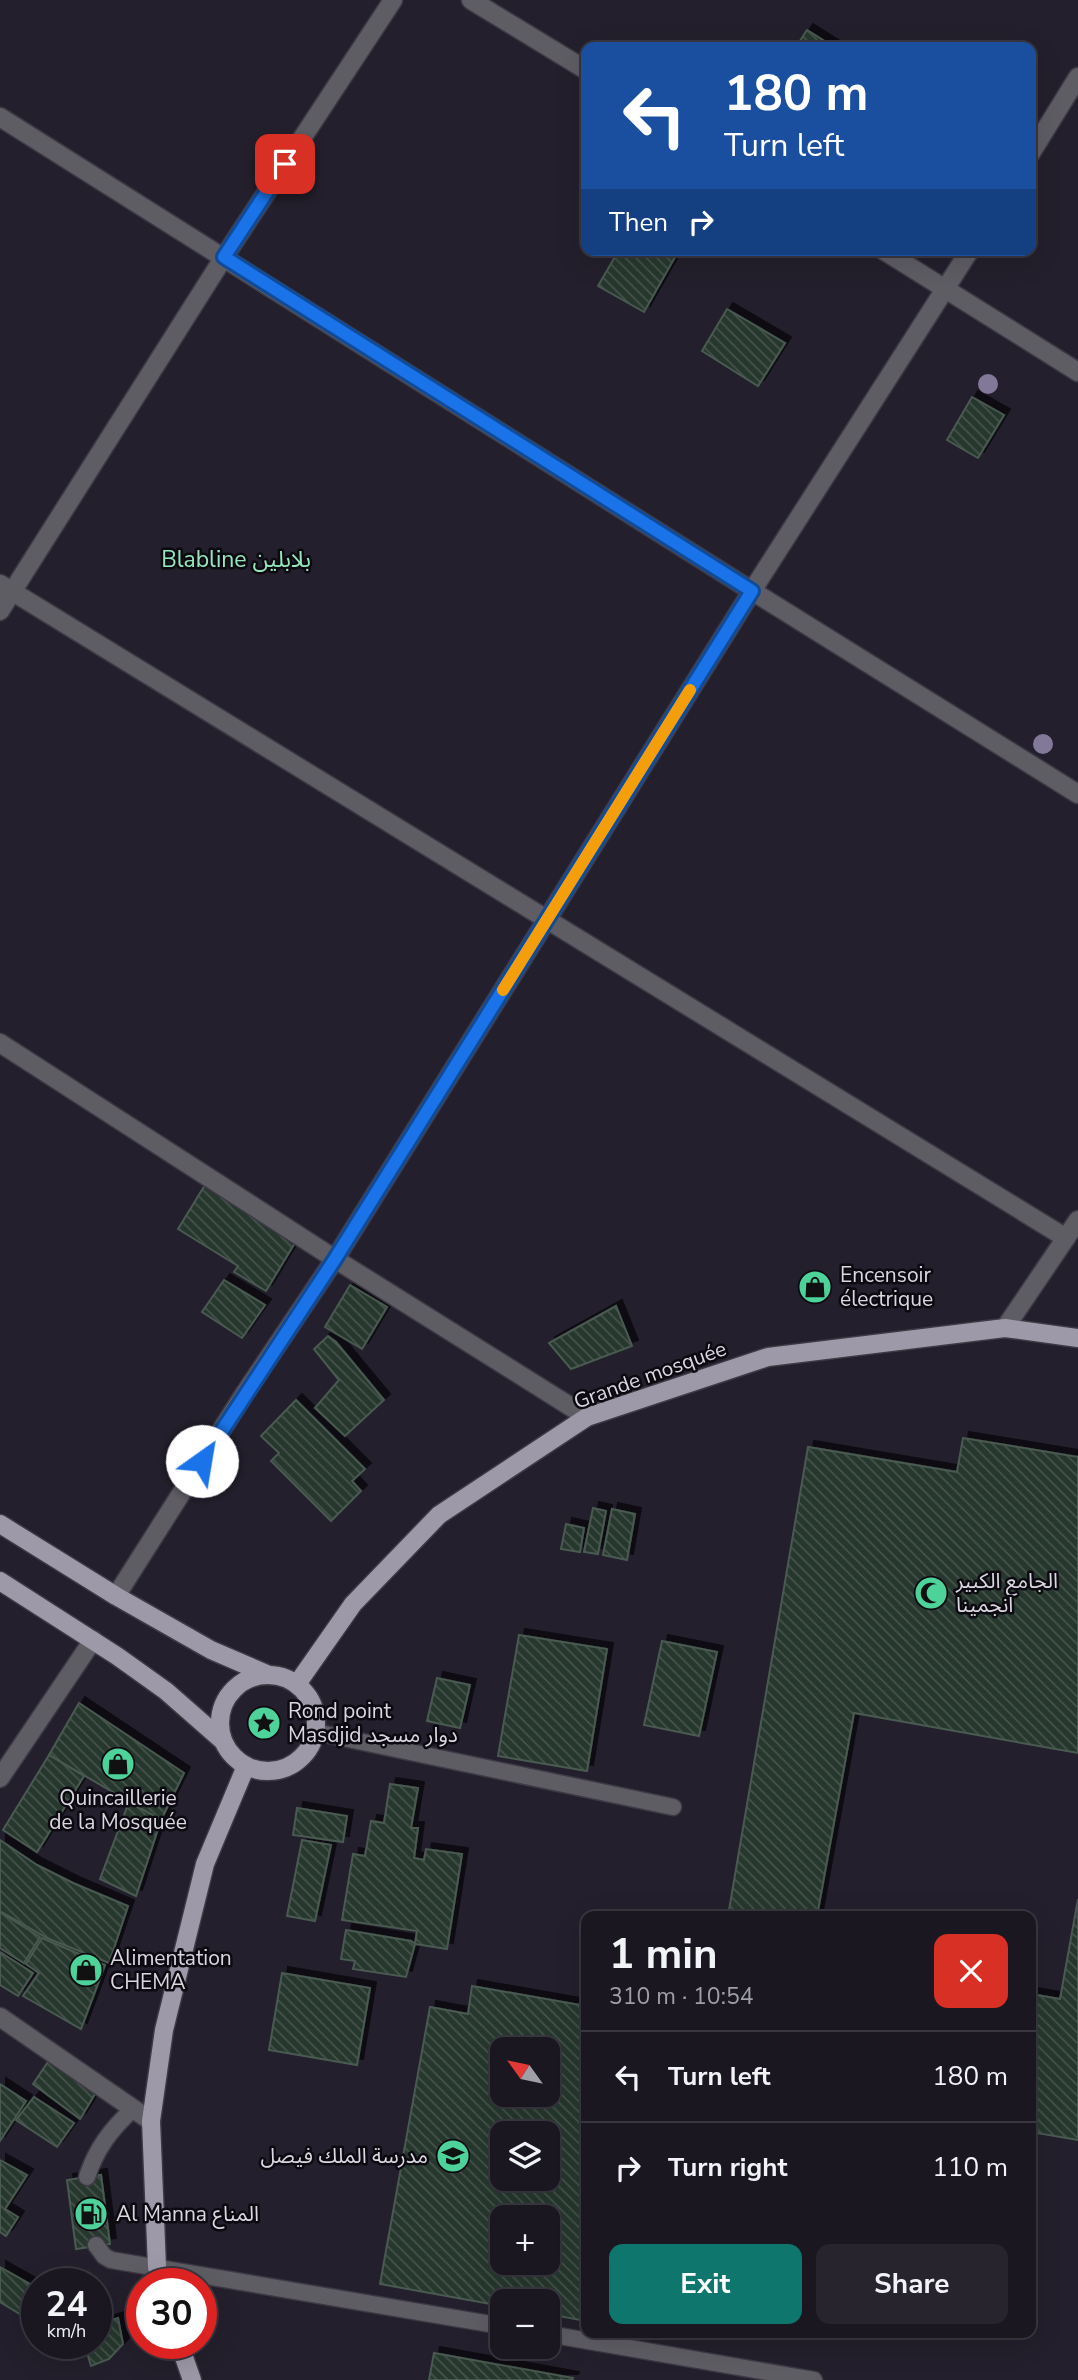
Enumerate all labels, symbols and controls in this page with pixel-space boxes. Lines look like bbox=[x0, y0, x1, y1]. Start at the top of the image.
text: 180 m bbox=[724, 60, 868, 127]
icon: left bbox=[609, 70, 700, 161]
text: Turn left bbox=[724, 124, 844, 167]
pin bbox=[255, 134, 315, 194]
icon: arrive bbox=[266, 145, 304, 183]
icon: right bbox=[682, 203, 720, 241]
text: Then bbox=[609, 205, 668, 240]
district label: Blabline بلابلين bbox=[161, 544, 311, 575]
place label: Encensoir électrique bbox=[840, 1261, 933, 1313]
shop icon: Encensoir électrique bbox=[796, 1268, 834, 1306]
street label: Grande mosquée bbox=[570, 1334, 730, 1416]
position arrow bbox=[165, 1424, 239, 1498]
place label: الجامع الكبير انجمينا bbox=[955, 1567, 1058, 1619]
mosque icon: الجامع الكبير انجمينا bbox=[912, 1574, 950, 1612]
place label: Rond point Masdjid دوار مسجد bbox=[288, 1697, 458, 1749]
place icon: Rond point Masdjid دوار مسجد bbox=[245, 1704, 283, 1742]
shop icon: Quincaillerie de la Mosquée bbox=[99, 1745, 137, 1783]
place label: Quincaillerie de la Mosquée bbox=[49, 1784, 187, 1836]
text: 1 min bbox=[609, 1926, 718, 1983]
button: close bbox=[934, 1934, 1008, 2008]
place label: Alimentation CHEMA bbox=[110, 1944, 232, 1996]
shop icon: Alimentation CHEMA bbox=[67, 1951, 105, 1989]
text: 310 m · 10:54 bbox=[609, 1981, 754, 2012]
north arrow bbox=[490, 2037, 560, 2107]
map controls bbox=[490, 2037, 560, 2359]
icon: left bbox=[609, 2058, 647, 2096]
text: Turn left bbox=[668, 2059, 771, 2094]
text: 180 m bbox=[932, 2059, 1008, 2094]
button: layers bbox=[490, 2121, 560, 2191]
school or university icon: مدرسة الملك فيصل bbox=[434, 2137, 472, 2175]
place label: مدرسة الملك فيصل bbox=[261, 2142, 428, 2170]
icon: right bbox=[609, 2149, 647, 2187]
text: Turn right bbox=[668, 2150, 787, 2185]
text: 110 m bbox=[932, 2150, 1008, 2185]
fuel station icon: Al Manna المناع bbox=[72, 2195, 110, 2233]
place label: Al Manna المناع bbox=[116, 2200, 259, 2229]
button: + bbox=[490, 2205, 560, 2275]
button: Exit bbox=[609, 2244, 802, 2324]
button: Share bbox=[816, 2244, 1008, 2324]
speed limit sign: 30 bbox=[126, 2268, 217, 2359]
text: 24 bbox=[45, 2281, 88, 2328]
button: − bbox=[490, 2289, 560, 2359]
text: km/h bbox=[47, 2319, 86, 2343]

